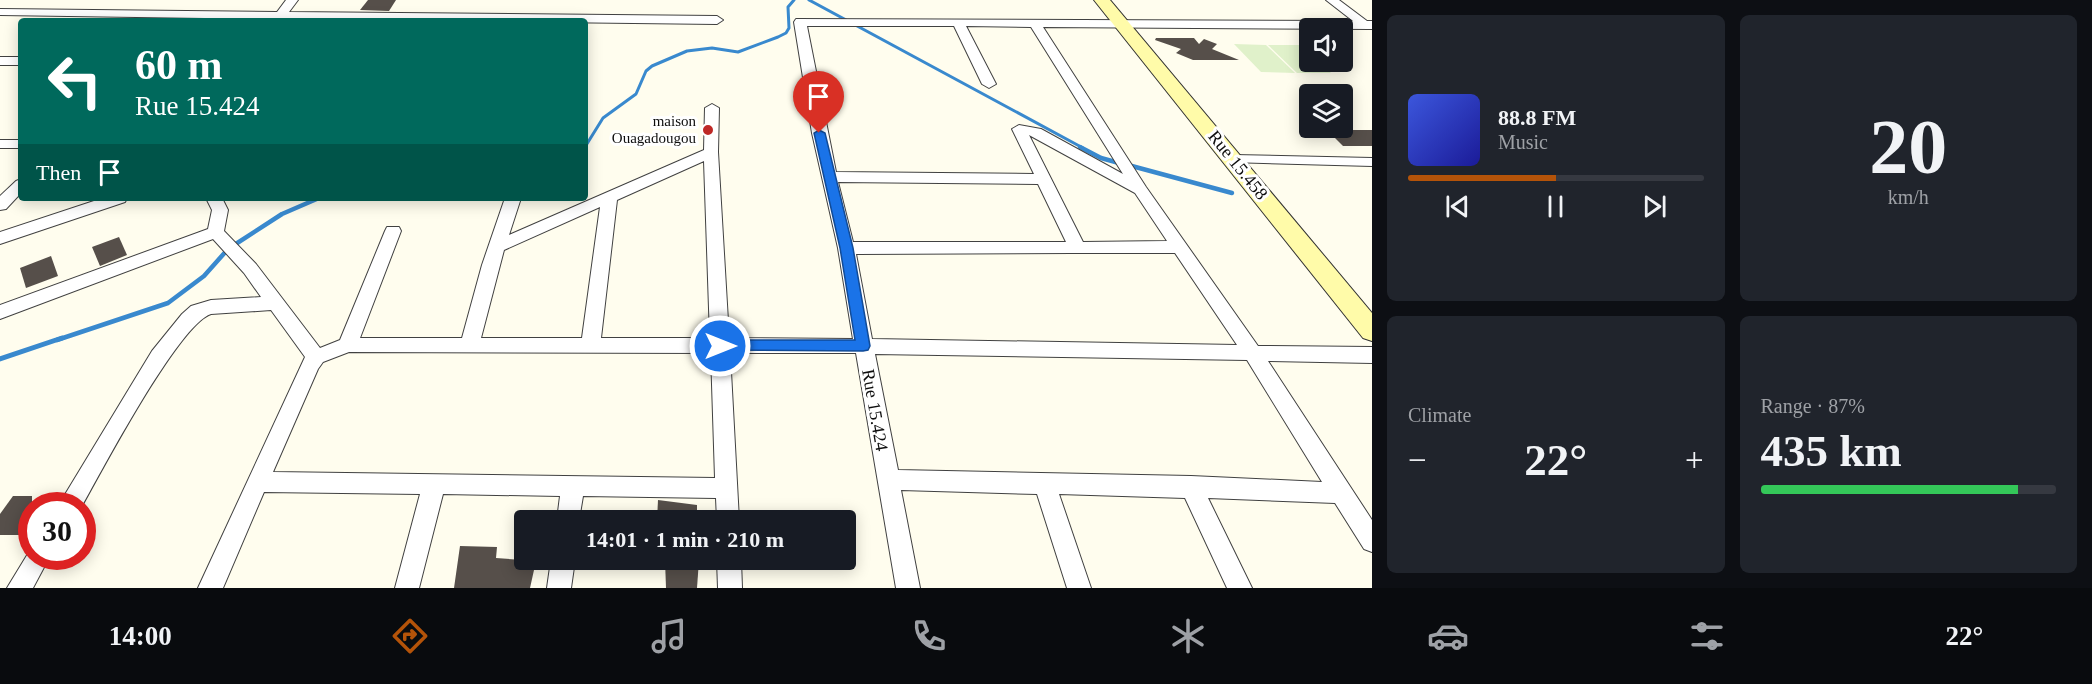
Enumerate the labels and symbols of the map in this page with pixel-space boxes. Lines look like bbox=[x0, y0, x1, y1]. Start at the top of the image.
pin bbox=[793, 71, 844, 133]
place label: maison Ouagadougou bbox=[612, 113, 696, 146]
marker: maison Ouagadougou bbox=[701, 123, 715, 137]
street label: Rue 15.458 bbox=[1204, 126, 1272, 204]
position arrow bbox=[688, 314, 752, 378]
street label: Rue 15.424 bbox=[858, 367, 892, 453]
speed limit sign: 30 bbox=[18, 492, 96, 570]

